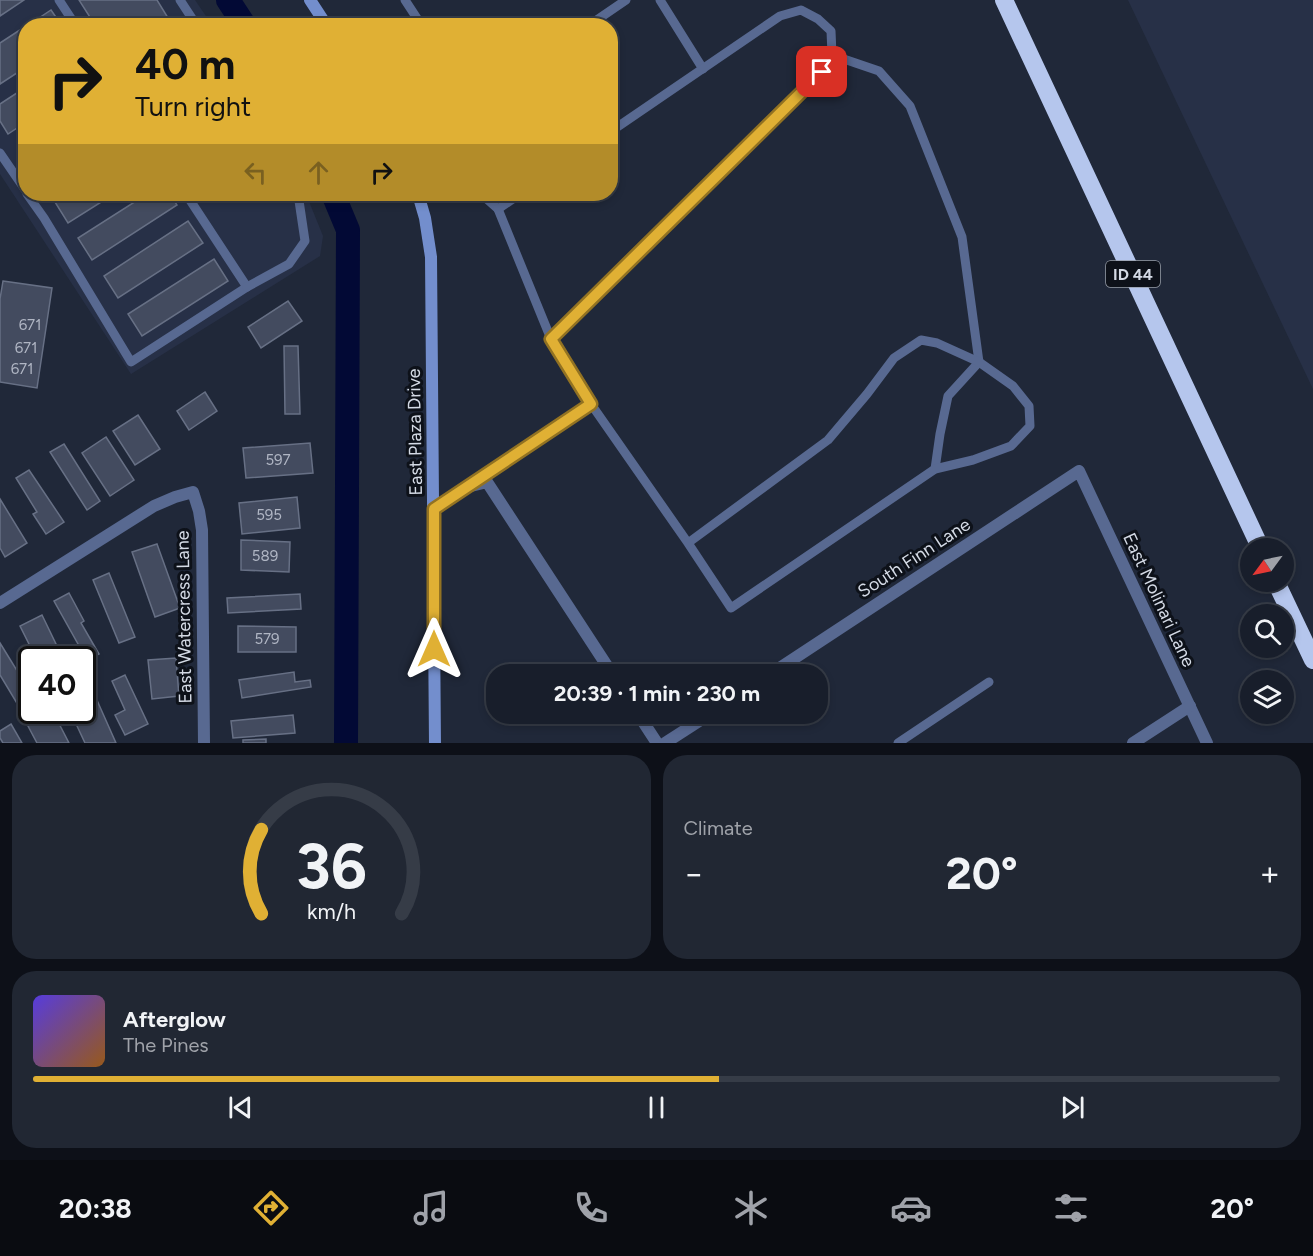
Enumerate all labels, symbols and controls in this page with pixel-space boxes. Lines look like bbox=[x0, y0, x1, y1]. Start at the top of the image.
text: 40 m bbox=[135, 39, 235, 90]
icon: right bbox=[36, 42, 114, 120]
pin bbox=[796, 46, 847, 97]
icon: arrive bbox=[805, 55, 838, 88]
text: Turn right bbox=[135, 90, 251, 123]
icon: left bbox=[239, 156, 272, 189]
icon: ahead bbox=[302, 156, 335, 189]
icon: right bbox=[365, 156, 398, 189]
road number: ID 44 bbox=[1106, 261, 1160, 287]
house number: 671 bbox=[19, 316, 41, 334]
house number: 671 bbox=[15, 339, 37, 357]
house number: 671 bbox=[11, 360, 33, 378]
street label: East Plaza Drive bbox=[403, 368, 427, 496]
house number: 597 bbox=[265, 451, 291, 469]
house number: 595 bbox=[256, 506, 282, 524]
street label: South Finn Lane bbox=[854, 513, 975, 603]
street label: East Molinari Lane bbox=[1118, 529, 1200, 671]
street label: East Watercress Lane bbox=[171, 530, 197, 704]
north arrow bbox=[1240, 538, 1294, 592]
map controls bbox=[1240, 538, 1294, 724]
house number: 589 bbox=[252, 547, 278, 565]
button: search bbox=[1240, 604, 1294, 658]
position arrow bbox=[402, 617, 466, 681]
house number: 579 bbox=[254, 630, 280, 648]
speed limit sign: 40 bbox=[18, 646, 96, 724]
button: layers bbox=[1240, 670, 1294, 724]
text: 20:39 · 1 min · 230 m bbox=[554, 680, 760, 707]
text: Climate bbox=[684, 816, 753, 840]
text: 36 bbox=[296, 829, 367, 904]
text: 20° bbox=[946, 846, 1018, 900]
text: − bbox=[684, 854, 704, 893]
text: + bbox=[1259, 854, 1280, 893]
text: km/h bbox=[307, 899, 356, 924]
text: Afterglow bbox=[123, 1006, 226, 1033]
text: The Pines bbox=[123, 1033, 209, 1057]
icon: previous bbox=[224, 1091, 257, 1124]
icon: pause bbox=[640, 1091, 673, 1124]
icon: next bbox=[1056, 1091, 1089, 1124]
icon: directions bbox=[250, 1187, 292, 1229]
icon: music bbox=[410, 1187, 452, 1229]
icon: phone bbox=[570, 1187, 612, 1229]
icon: climate bbox=[730, 1187, 772, 1229]
icon: car bbox=[890, 1187, 932, 1229]
icon: filters bbox=[1050, 1187, 1092, 1229]
text: 20:38 bbox=[59, 1192, 132, 1225]
text: 20° bbox=[1211, 1192, 1254, 1225]

